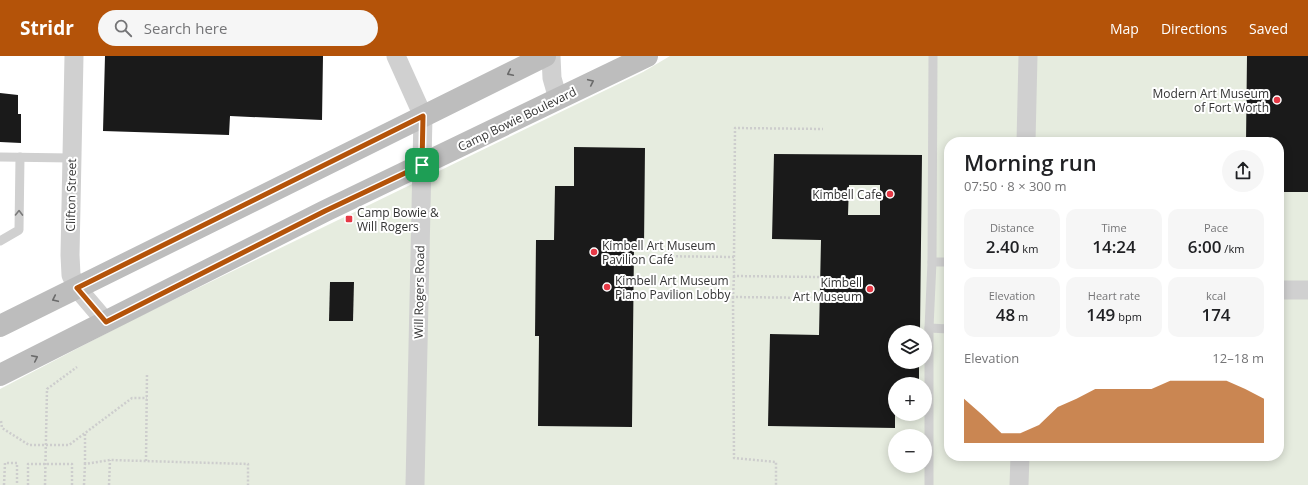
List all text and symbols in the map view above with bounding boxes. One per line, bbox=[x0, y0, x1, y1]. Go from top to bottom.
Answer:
search box bbox=[98, 10, 378, 46]
text: Stridr bbox=[20, 15, 74, 41]
icon: search bbox=[112, 17, 134, 39]
text: Search here bbox=[144, 18, 227, 38]
text: Map bbox=[1110, 19, 1139, 38]
text: Directions bbox=[1161, 19, 1227, 38]
text: Saved bbox=[1249, 19, 1288, 38]
one-way arrow bbox=[507, 68, 514, 76]
one-way arrow bbox=[587, 79, 594, 87]
street label: Camp Bowie Boulevard bbox=[455, 83, 579, 155]
place label: Modern Art Museum of Fort Worth bbox=[1153, 85, 1269, 116]
marker: Modern Art Museum of Fort Worth bbox=[1272, 95, 1282, 105]
text: Morning run bbox=[964, 147, 1097, 177]
pin bbox=[405, 148, 439, 182]
button: share bbox=[1222, 150, 1264, 192]
icon: arrive bbox=[411, 154, 433, 176]
street label: Clifton Street bbox=[62, 158, 80, 232]
text: 07:50 · 8 × 300 m bbox=[964, 177, 1067, 195]
place label: Kimbell Cafe bbox=[812, 186, 882, 203]
marker: Kimbell Cafe bbox=[885, 189, 895, 199]
place label: Camp Bowie & Will Rogers bbox=[357, 204, 439, 235]
one-way arrow bbox=[15, 210, 23, 216]
marker: Camp Bowie & Will Rogers bbox=[344, 214, 354, 224]
text: Distance bbox=[990, 220, 1034, 235]
text: Time bbox=[1101, 220, 1127, 235]
text: Pace bbox=[1204, 220, 1228, 235]
text: 2.40 bbox=[986, 235, 1020, 258]
text: 14:24 bbox=[1092, 235, 1136, 258]
text: 6:00 bbox=[1188, 235, 1221, 258]
place label: Kimbell Art Museum Pavilion Café bbox=[602, 237, 716, 268]
text: km bbox=[1020, 241, 1038, 256]
text: /km bbox=[1221, 241, 1244, 256]
street label: Will Rogers Road bbox=[410, 245, 428, 339]
marker: Kimbell Art Museum Pavilion Café bbox=[589, 247, 599, 257]
place label: Kimbell Art Museum Piano Pavilion Lobby bbox=[615, 272, 731, 303]
place label: Kimbell Art Museum bbox=[793, 274, 862, 305]
marker: Kimbell Art Museum Piano Pavilion Lobby bbox=[602, 282, 612, 292]
marker: Kimbell Art Museum bbox=[865, 284, 875, 294]
text: Elevation bbox=[989, 288, 1035, 303]
text: Heart rate bbox=[1088, 288, 1140, 303]
text: kcal bbox=[1206, 288, 1226, 303]
one-way arrow bbox=[52, 294, 59, 302]
text: 48 bbox=[996, 303, 1015, 326]
text: 149 bbox=[1086, 303, 1115, 326]
text: 174 bbox=[1201, 303, 1231, 326]
text: m bbox=[1015, 309, 1028, 324]
text: bpm bbox=[1115, 309, 1142, 324]
map controls bbox=[888, 325, 932, 473]
button: layers bbox=[888, 325, 932, 369]
text: Elevation bbox=[964, 349, 1019, 367]
text: 12–18 m bbox=[1212, 349, 1264, 367]
one-way arrow bbox=[31, 355, 38, 363]
button: + bbox=[888, 377, 932, 421]
button: − bbox=[888, 429, 932, 473]

